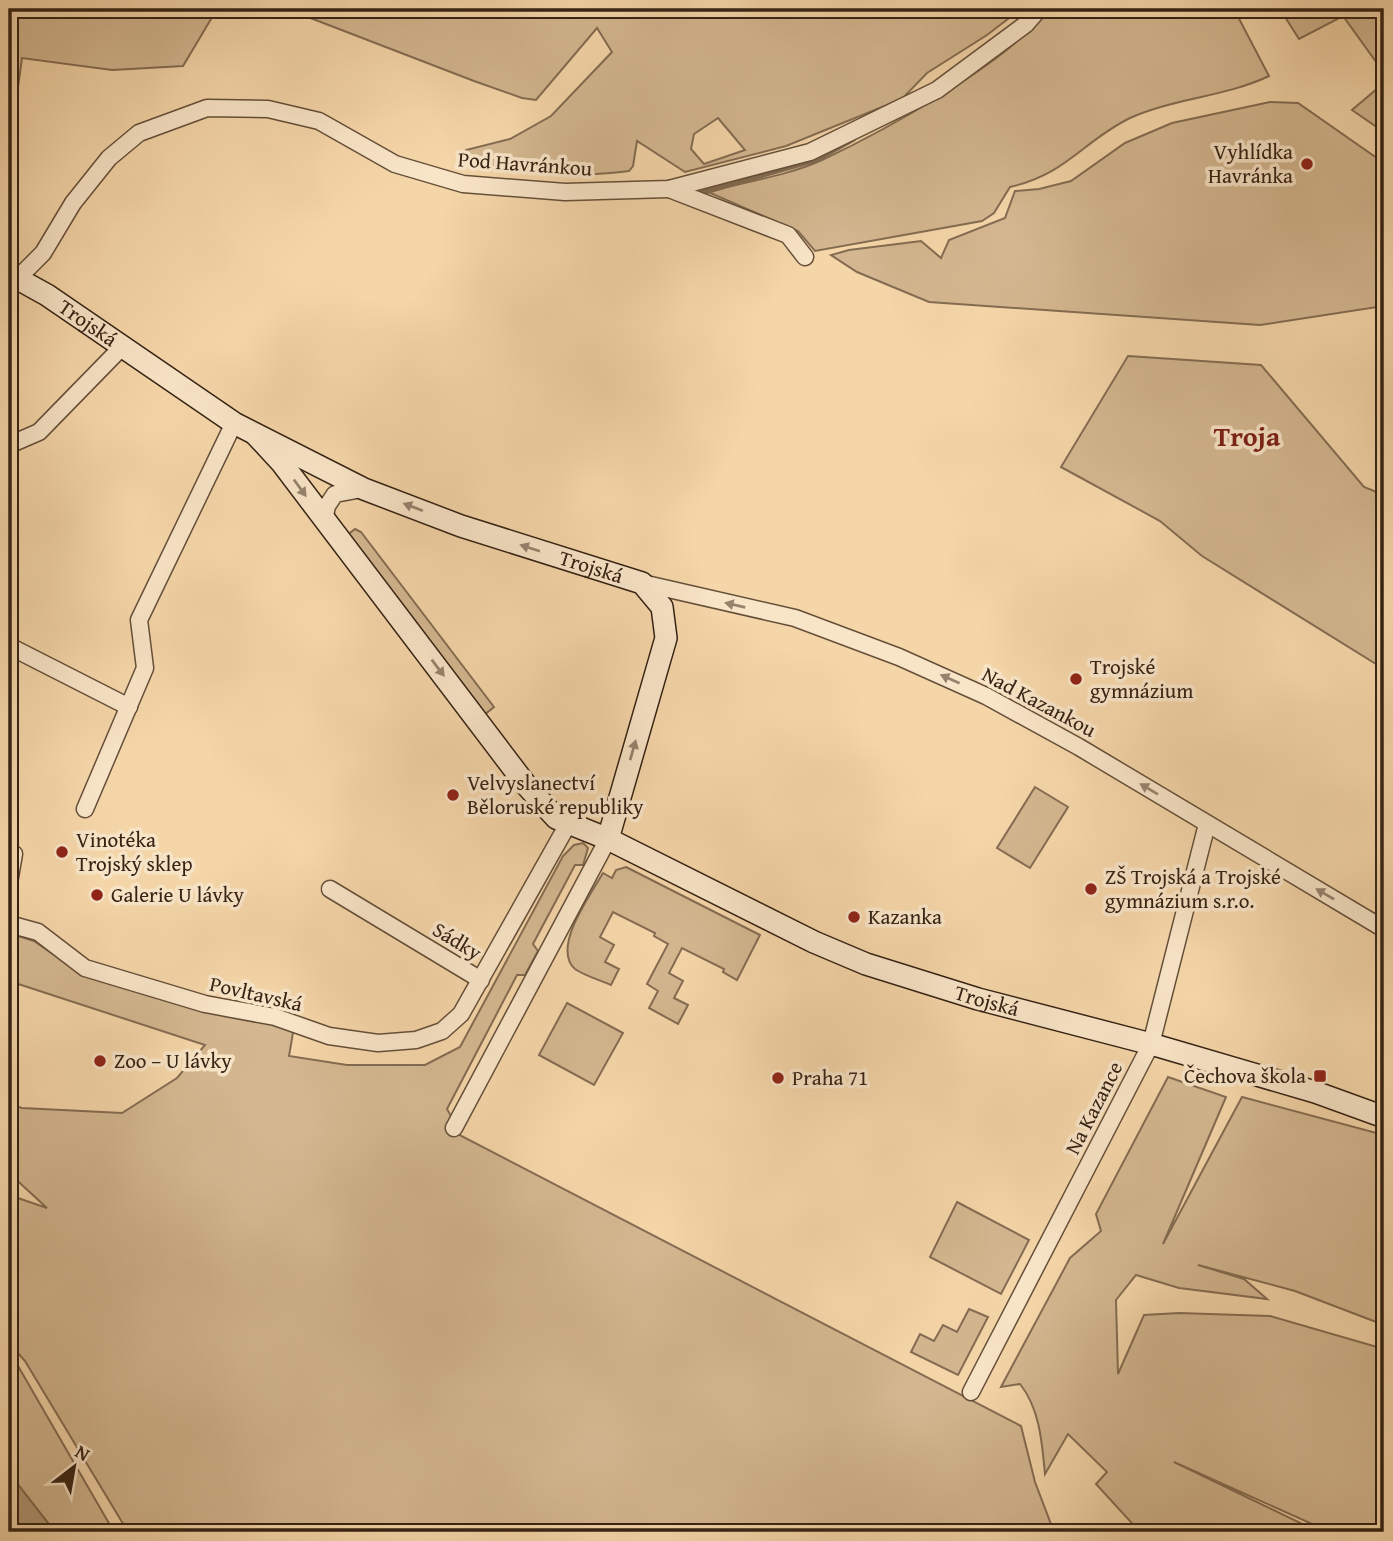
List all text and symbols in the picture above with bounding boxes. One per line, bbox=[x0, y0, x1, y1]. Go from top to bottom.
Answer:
place label: Vyhlídka Havránka bbox=[1208, 136, 1293, 191]
street label: Pod Havránkou bbox=[457, 143, 594, 184]
marker: Vyhlídka Havránka bbox=[1299, 156, 1315, 172]
street label: Trojská bbox=[52, 291, 124, 354]
district label: Troja bbox=[1214, 415, 1281, 456]
one-way arrow bbox=[293, 478, 307, 497]
one-way arrow bbox=[402, 501, 423, 512]
one-way arrow bbox=[520, 542, 541, 552]
street label: Trojská bbox=[555, 542, 627, 591]
one-way arrow bbox=[724, 599, 746, 610]
place label: Trojské gymnázium bbox=[1090, 651, 1193, 706]
one-way arrow bbox=[431, 659, 445, 677]
street label: Nad Kazankou bbox=[977, 659, 1102, 745]
marker: Trojské gymnázium bbox=[1068, 671, 1084, 687]
one-way arrow bbox=[940, 673, 960, 685]
one-way arrow bbox=[629, 739, 639, 760]
place label: Velvyslanectví Běloruské republiky bbox=[467, 767, 644, 822]
one-way arrow bbox=[1139, 783, 1158, 796]
marker: Velvyslanectví Běloruské republiky bbox=[445, 787, 461, 803]
place label: Vinotéka Trojský sklep bbox=[76, 824, 193, 879]
marker: Vinotéka Trojský sklep bbox=[54, 844, 70, 860]
place label: ZŠ Trojská a Trojské gymnázium s.r.o. bbox=[1105, 861, 1281, 916]
place label: Galerie U lávky bbox=[111, 879, 244, 910]
marker: ZŠ Trojská a Trojské gymnázium s.r.o. bbox=[1083, 881, 1099, 897]
marker: Galerie U lávky bbox=[89, 887, 105, 903]
one-way arrow bbox=[1316, 888, 1335, 900]
place label: Kazanka bbox=[868, 901, 942, 932]
marker: Kazanka bbox=[846, 909, 862, 925]
street label: Sádky bbox=[427, 914, 488, 968]
street label: Povltavská bbox=[207, 968, 306, 1019]
street label: Trojská bbox=[951, 977, 1022, 1024]
place label: Zoo – U lávky bbox=[114, 1045, 232, 1076]
marker: Zoo – U lávky bbox=[92, 1053, 108, 1069]
street label: Na Kazance bbox=[1057, 1056, 1130, 1160]
place label: Čechova škola bbox=[1184, 1060, 1306, 1091]
place label: Praha 71 bbox=[792, 1062, 868, 1093]
marker: Čechova škola bbox=[1312, 1068, 1328, 1084]
marker: Praha 71 bbox=[770, 1070, 786, 1086]
north arrow bbox=[38, 1432, 108, 1502]
text: N bbox=[70, 1437, 96, 1468]

